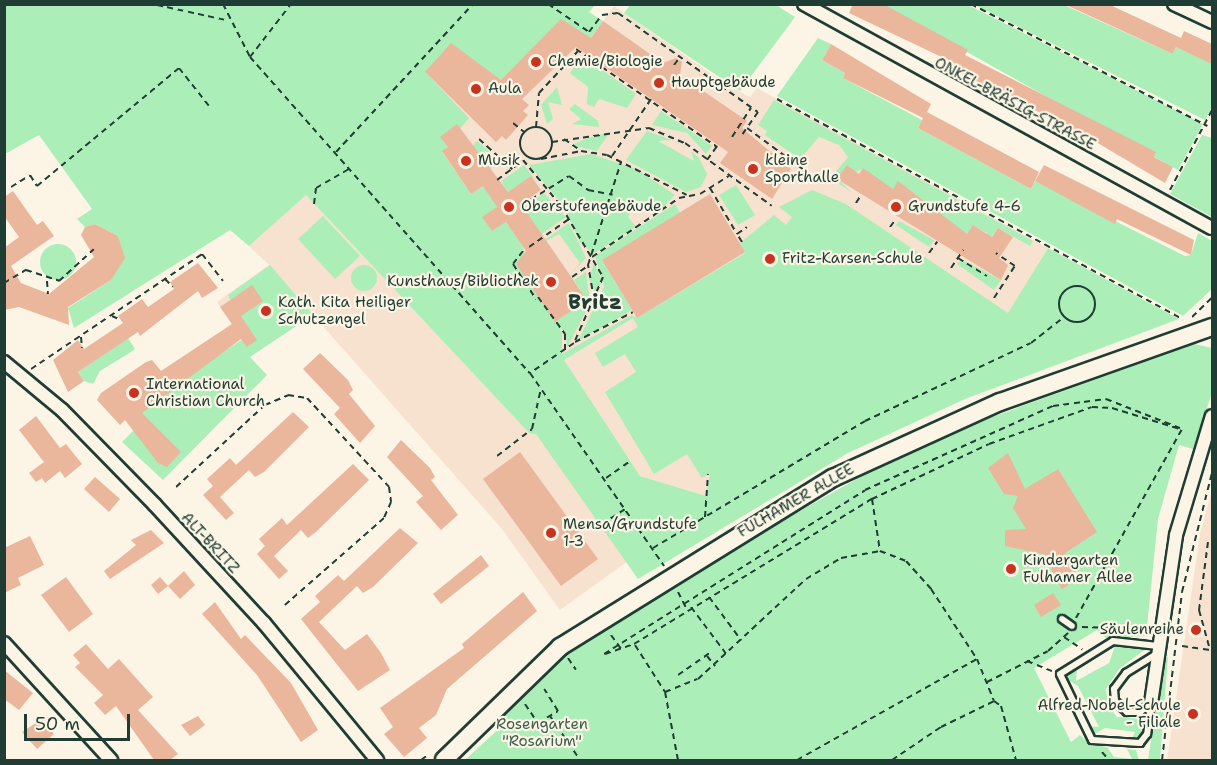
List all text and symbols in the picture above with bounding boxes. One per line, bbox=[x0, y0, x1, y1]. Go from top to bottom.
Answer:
place label: Chemie/Biologie bbox=[548, 53, 663, 71]
street label: ONKEL-BRÄSIG-STRASSE bbox=[931, 54, 1099, 154]
marker: Chemie/Biologie bbox=[529, 55, 543, 69]
place label: Hauptgebäude bbox=[671, 74, 776, 92]
marker: Hauptgebäude bbox=[652, 76, 666, 90]
place label: Aula bbox=[488, 80, 521, 98]
marker: Aula bbox=[469, 82, 483, 96]
place label: kleine Sporthalle bbox=[765, 151, 839, 186]
place label: Musik bbox=[478, 152, 520, 170]
marker: Musik bbox=[459, 154, 473, 168]
marker: kleine Sporthalle bbox=[746, 162, 760, 176]
place label: Oberstufengebäude bbox=[521, 198, 662, 216]
place label: Grundstufe 4-6 bbox=[908, 198, 1021, 216]
marker: Oberstufengebäude bbox=[502, 200, 516, 214]
marker: Grundstufe 4-6 bbox=[889, 200, 903, 214]
place label: Fritz-Karsen-Schule bbox=[782, 250, 923, 268]
marker: Fritz-Karsen-Schule bbox=[763, 252, 777, 266]
place label: Kunsthaus/Bibliothek bbox=[387, 273, 539, 291]
marker: Kunsthaus/Bibliothek bbox=[544, 275, 558, 289]
district label: Britz bbox=[568, 289, 622, 315]
place label: Kath. Kita Heiliger Schutzengel bbox=[278, 293, 411, 328]
marker: Kath. Kita Heiliger Schutzengel bbox=[259, 304, 273, 318]
place label: International Christian Church bbox=[146, 375, 265, 410]
marker: International Christian Church bbox=[127, 386, 141, 400]
street label: FULHAMER ALLEE bbox=[735, 460, 857, 542]
street label: ALT-BRITZ bbox=[177, 509, 243, 577]
place label: Mensa/Grundstufe 1-3 bbox=[563, 515, 697, 550]
marker: Mensa/Grundstufe 1-3 bbox=[544, 526, 558, 540]
place label: Kindergarten Fulhamer Allee bbox=[1023, 551, 1132, 586]
marker: Kindergarten Fulhamer Allee bbox=[1004, 562, 1018, 576]
place label: Säulenreihe bbox=[1100, 621, 1184, 639]
marker: Säulenreihe bbox=[1189, 623, 1203, 637]
place label: Alfred-Nobel-Schule - Filiale bbox=[1037, 696, 1181, 731]
scale bar bbox=[27, 702, 134, 740]
marker: Alfred-Nobel-Schule - Filiale bbox=[1186, 707, 1200, 721]
text: 50 m bbox=[35, 712, 80, 736]
park label: Rosengarten "Rosarium" bbox=[496, 715, 588, 750]

